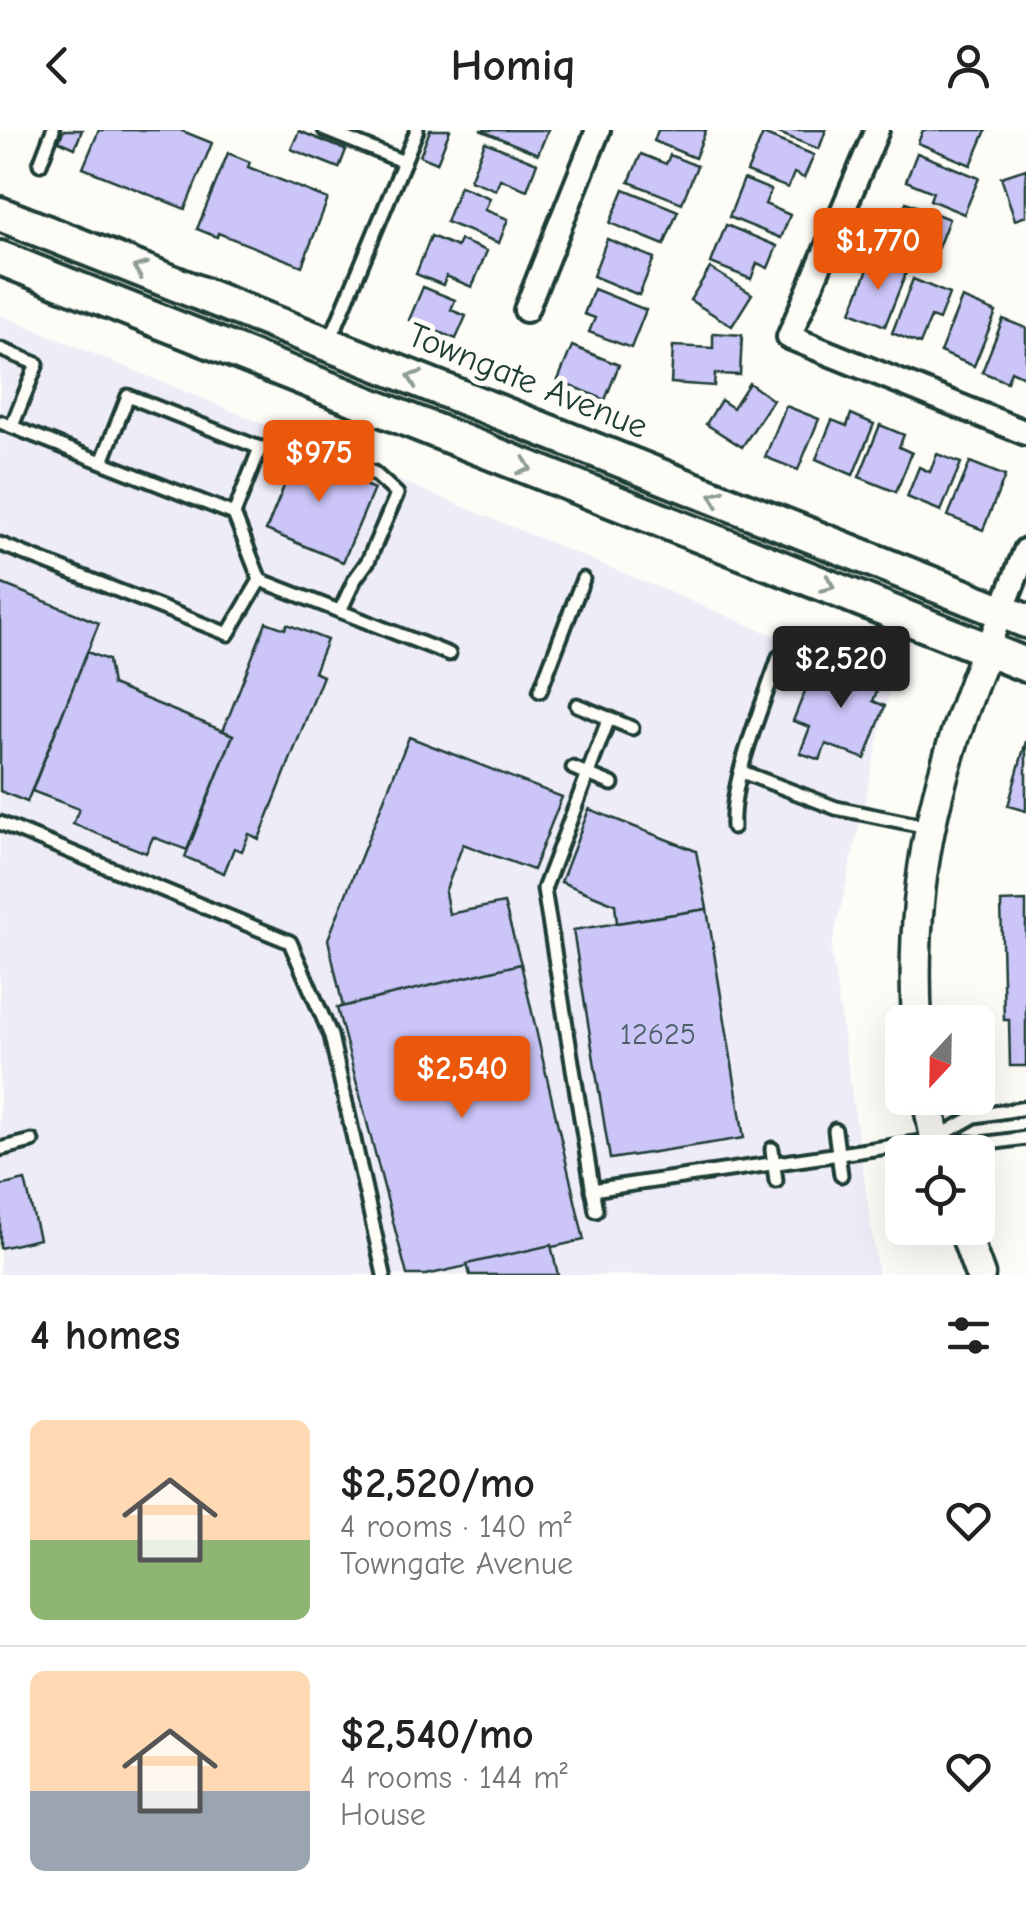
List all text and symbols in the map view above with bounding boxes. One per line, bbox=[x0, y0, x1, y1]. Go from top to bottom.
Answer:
icon: back bbox=[30, 38, 85, 93]
icon: person bbox=[941, 38, 996, 93]
text: Homiq bbox=[450, 39, 576, 91]
pin: $1,770 bbox=[797, 208, 959, 293]
text: $1,770 bbox=[835, 222, 921, 259]
one-way arrow bbox=[132, 261, 150, 281]
street label: Towngate Avenue bbox=[402, 314, 654, 447]
one-way arrow bbox=[406, 370, 424, 390]
pin: $975 bbox=[260, 420, 378, 505]
text: $975 bbox=[285, 434, 353, 471]
one-way arrow bbox=[515, 455, 533, 475]
one-way arrow bbox=[709, 489, 726, 509]
one-way arrow bbox=[818, 574, 835, 594]
pin: $2,520 bbox=[760, 626, 922, 711]
text: $2,520 bbox=[795, 640, 887, 677]
north arrow bbox=[885, 1005, 995, 1115]
map controls bbox=[885, 1005, 995, 1245]
house number: 12625 bbox=[620, 1017, 696, 1052]
pin: $2,540 bbox=[381, 1036, 543, 1121]
text: $2,540 bbox=[416, 1050, 508, 1087]
button: locate bbox=[885, 1135, 995, 1245]
icon: filters bbox=[941, 1308, 996, 1363]
text: 4 homes bbox=[30, 1311, 180, 1360]
text: $2,520/mo bbox=[340, 1459, 535, 1508]
icon: home bbox=[110, 1460, 230, 1580]
icon: heart bbox=[941, 1493, 996, 1548]
text: 4 rooms · 140 m² bbox=[340, 1508, 572, 1545]
text: Towngate Avenue bbox=[340, 1545, 573, 1582]
text: $2,540/mo bbox=[340, 1710, 534, 1759]
icon: home bbox=[110, 1711, 230, 1831]
icon: heart bbox=[941, 1744, 996, 1799]
text: 4 rooms · 144 m² bbox=[340, 1759, 568, 1796]
text: House bbox=[340, 1796, 426, 1833]

